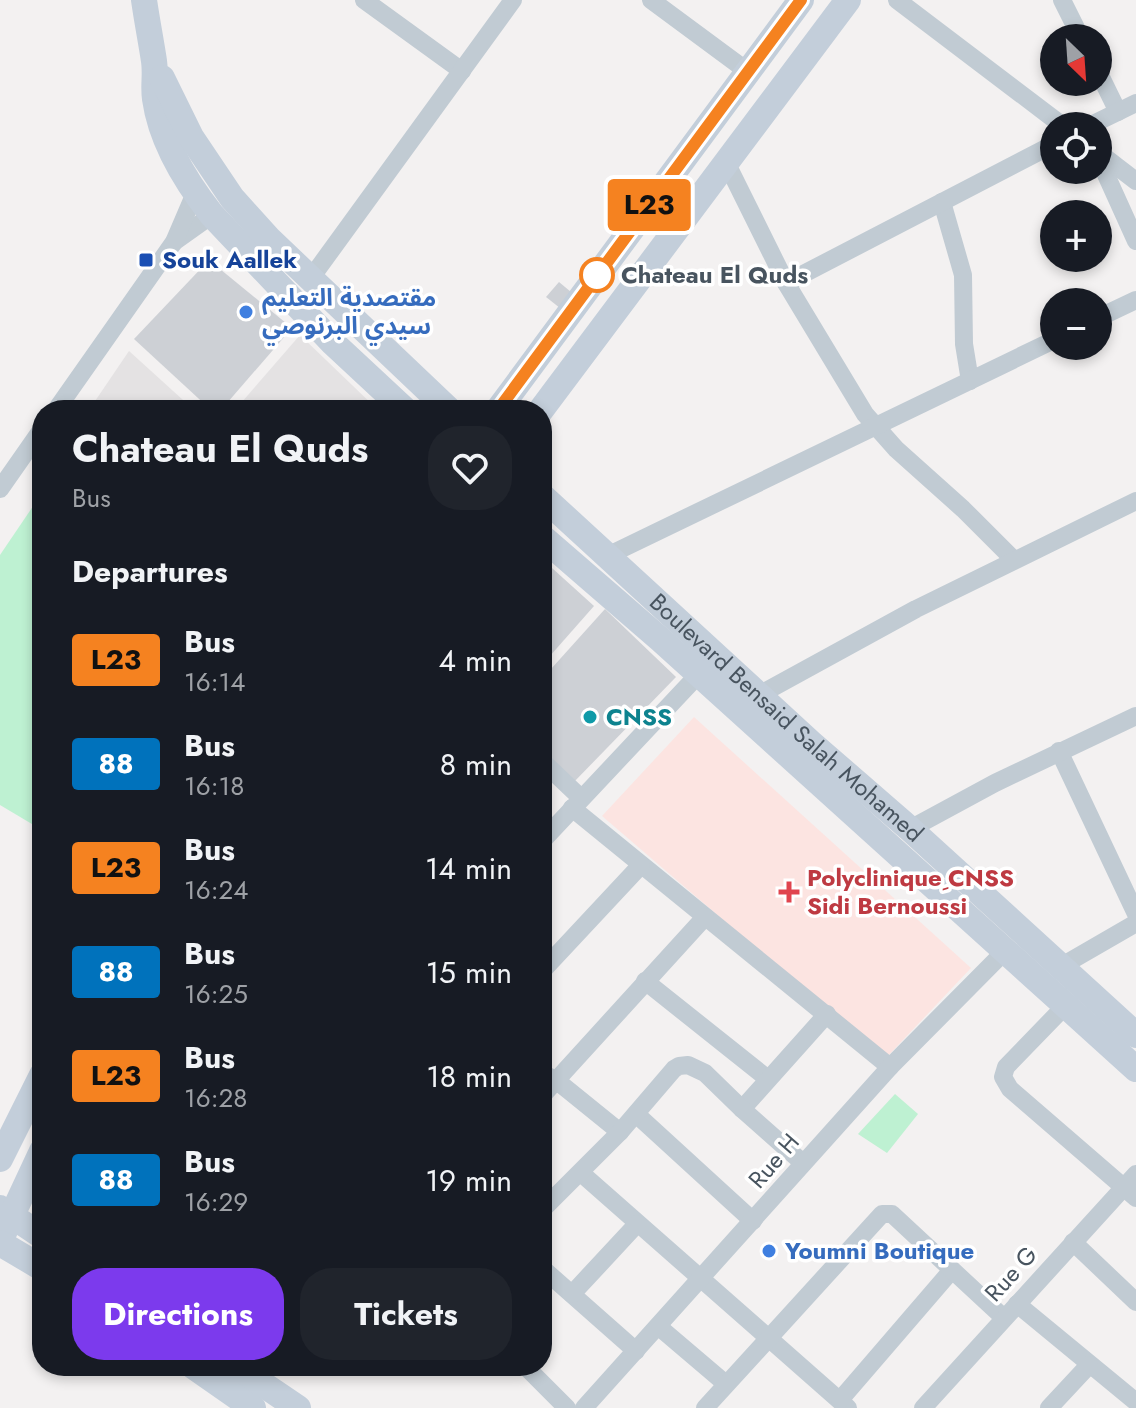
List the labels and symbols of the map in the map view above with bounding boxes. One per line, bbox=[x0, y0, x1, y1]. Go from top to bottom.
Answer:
north arrow bbox=[1040, 24, 1112, 96]
line badge: L23 bbox=[603, 179, 695, 231]
place label: Souk Aallek bbox=[162, 242, 297, 277]
marker: Souk Aallek bbox=[137, 251, 155, 269]
place label: Chateau El Quds bbox=[621, 257, 808, 292]
marker: Chateau El Quds bbox=[580, 258, 614, 292]
place label: مقتصدية التعليم سيدي البرنوصي bbox=[262, 280, 436, 346]
marker: مقتصدية التعليم سيدي البرنوصي bbox=[237, 303, 255, 321]
street label: Boulevard Bensaid Salah Mohamed bbox=[642, 585, 931, 850]
place label: CNSS bbox=[606, 699, 672, 734]
marker: CNSS bbox=[581, 708, 599, 726]
place label: Polyclinique ِCNSS Sidi Bernoussi bbox=[807, 860, 1014, 923]
marker: Polyclinique ِCNSS Sidi Bernoussi bbox=[778, 881, 800, 903]
street label: Rue H bbox=[740, 1126, 807, 1196]
place label: Youmni Boutique bbox=[784, 1233, 974, 1268]
street label: Rue G bbox=[976, 1238, 1045, 1309]
marker: Youmni Boutique bbox=[760, 1242, 778, 1260]

